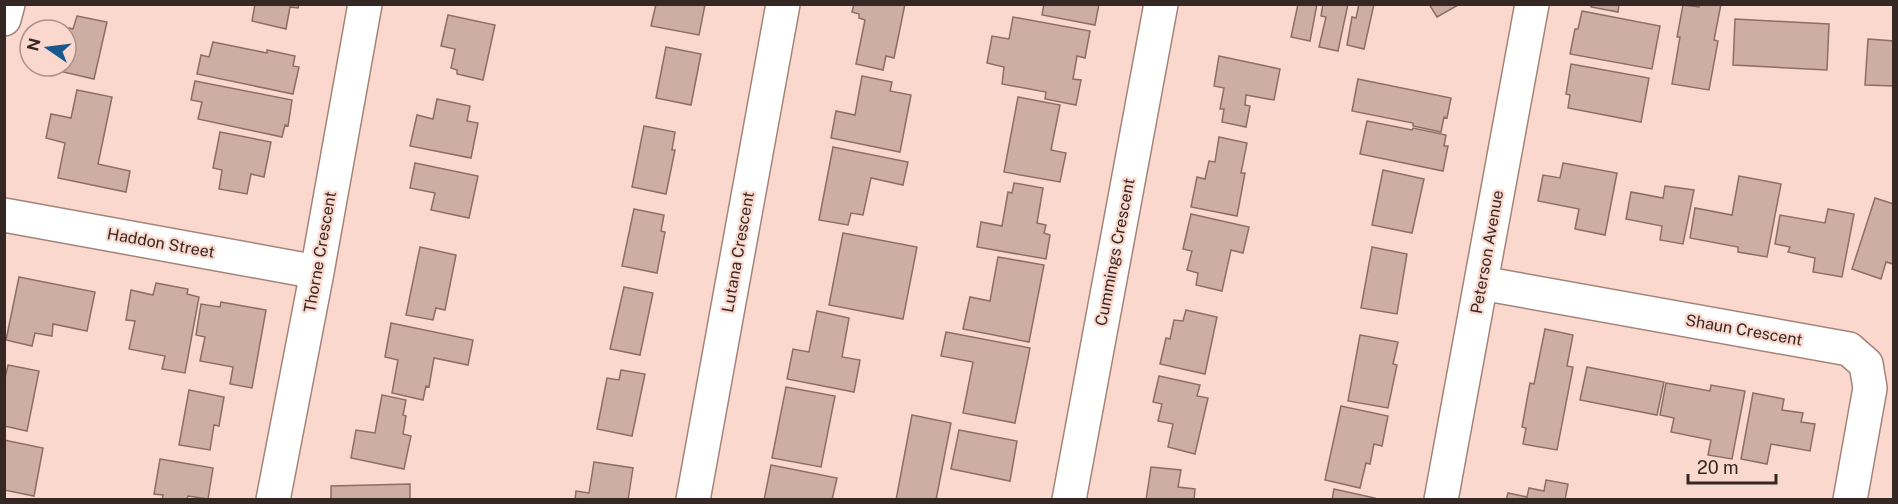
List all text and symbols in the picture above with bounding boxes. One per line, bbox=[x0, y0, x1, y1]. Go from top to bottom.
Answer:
north arrow bbox=[18, 18, 78, 78]
text: N bbox=[23, 36, 45, 53]
street label: Cummings Crescent bbox=[1091, 177, 1139, 327]
street label: Peterson Avenue bbox=[1467, 189, 1507, 315]
street label: Thorne Crescent bbox=[300, 190, 340, 314]
street label: Lutana Crescent bbox=[718, 190, 758, 314]
street label: Haddon Street bbox=[106, 224, 216, 262]
street label: Shaun Crescent bbox=[1684, 310, 1804, 350]
scale bar bbox=[1688, 447, 1776, 485]
text: 20 m bbox=[1697, 457, 1739, 478]

